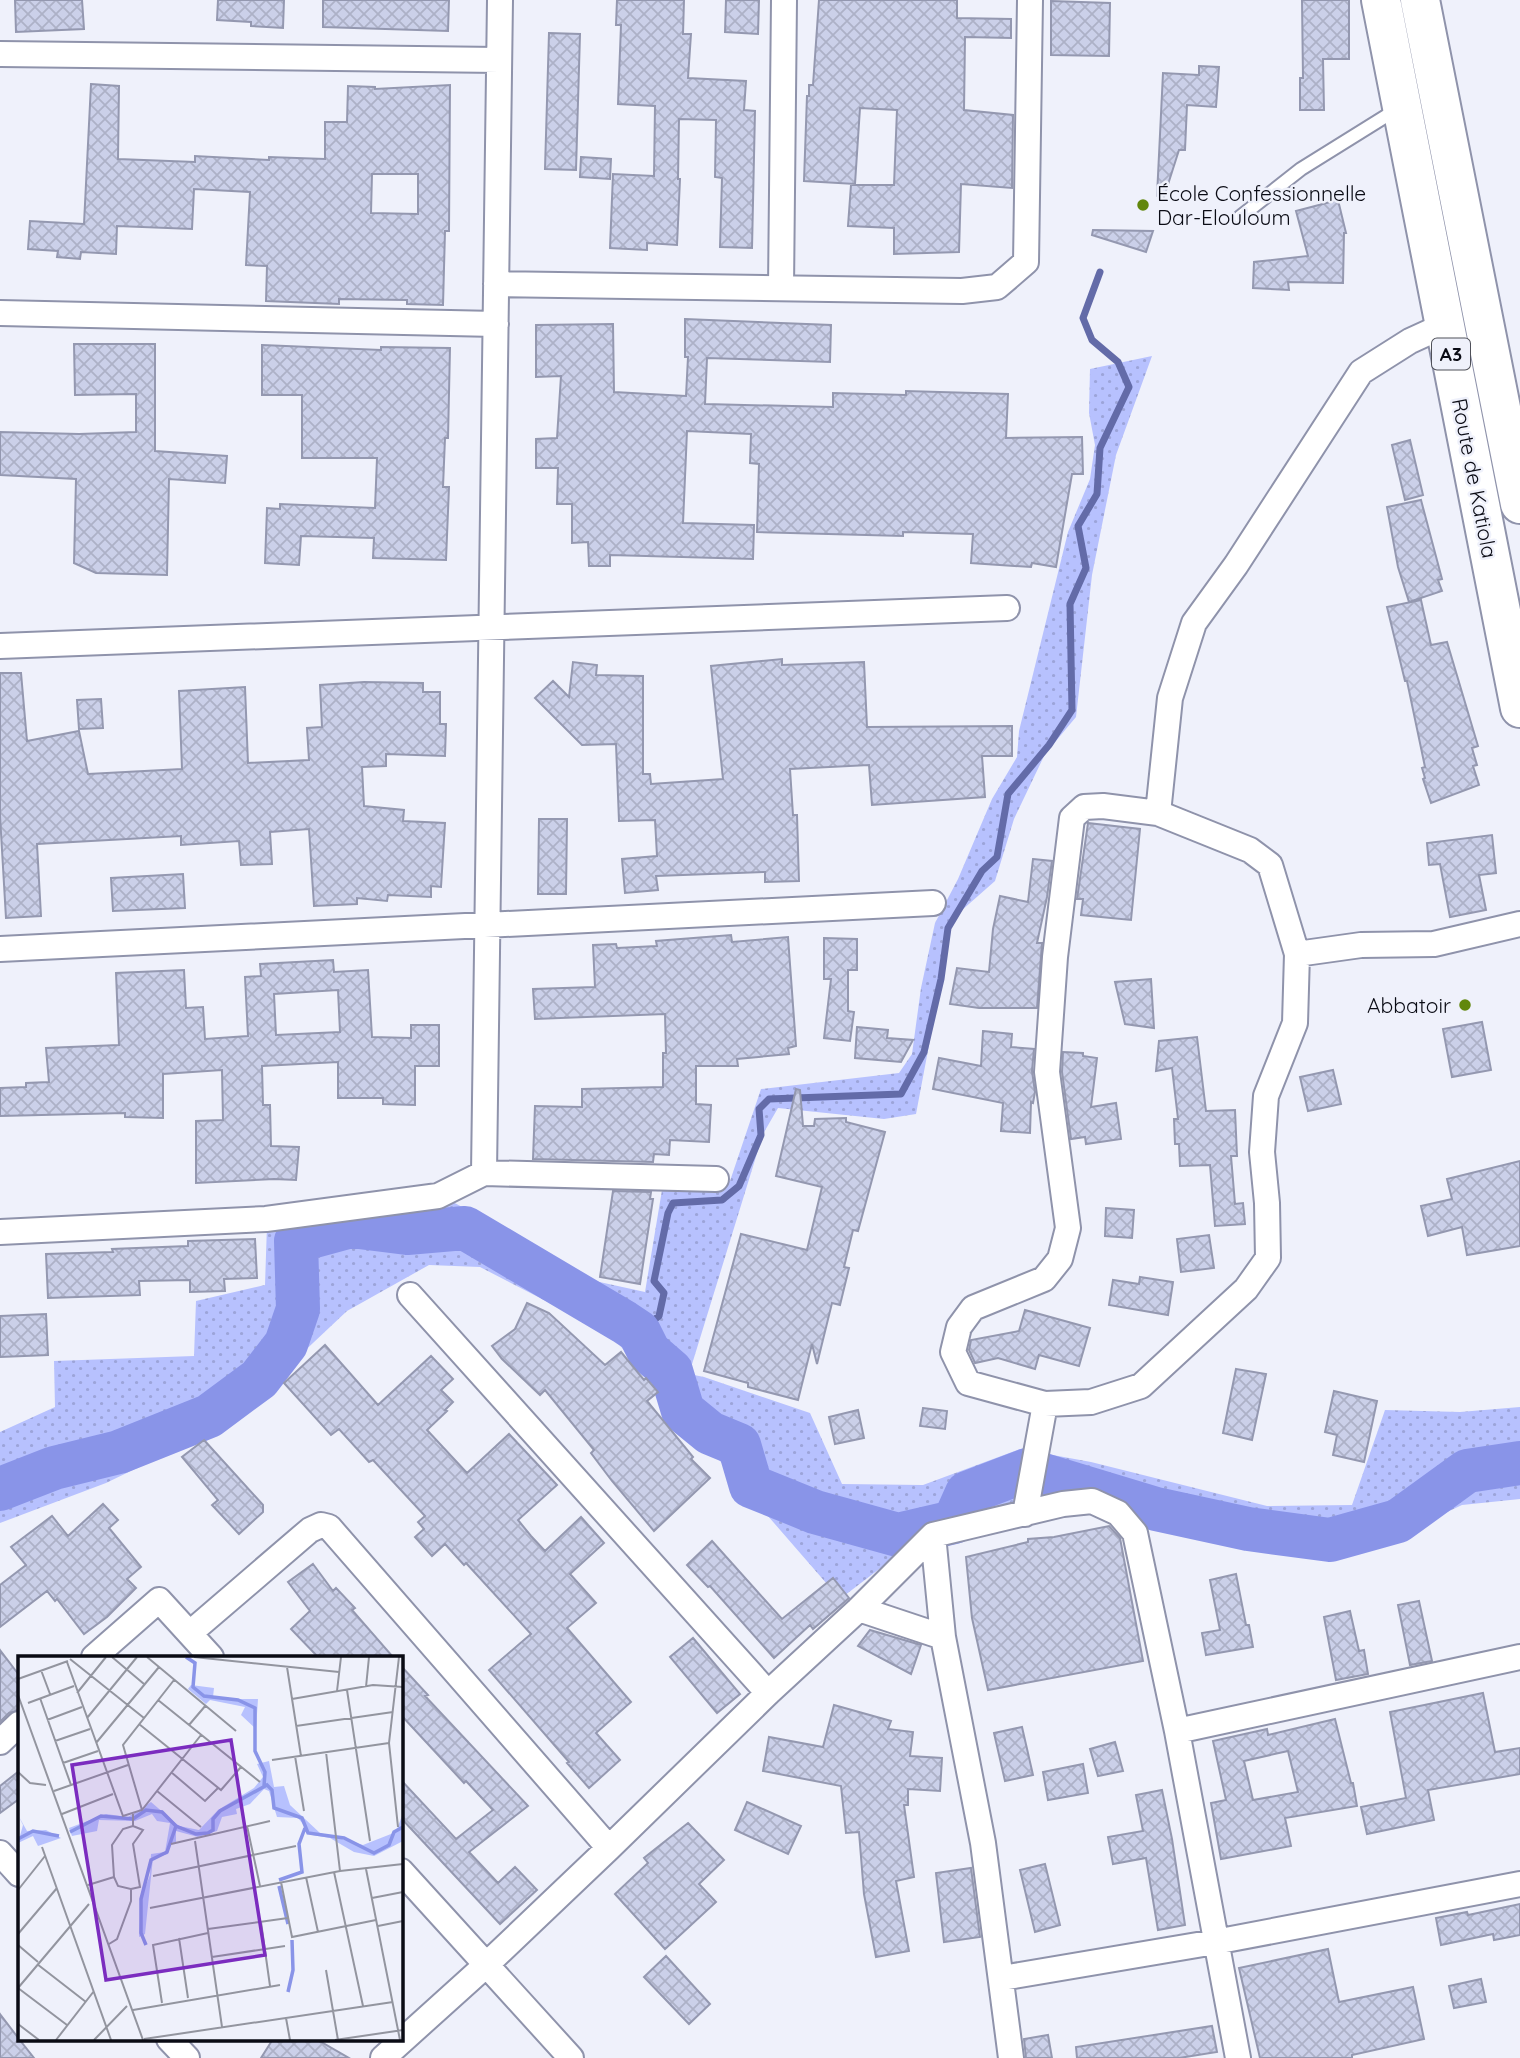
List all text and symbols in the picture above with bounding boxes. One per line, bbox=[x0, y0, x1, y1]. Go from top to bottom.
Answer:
place label: École Confessionnelle Dar-Elouloum bbox=[1157, 180, 1366, 230]
marker: École Confessionnelle Dar-Elouloum bbox=[1135, 197, 1151, 213]
road number: A3 bbox=[1432, 338, 1470, 370]
street label: Route de Katiola bbox=[1447, 396, 1503, 560]
place label: Abbatoir bbox=[1367, 992, 1451, 1018]
marker: Abbatoir bbox=[1457, 997, 1473, 1013]
inset map bbox=[18, 1656, 402, 2040]

